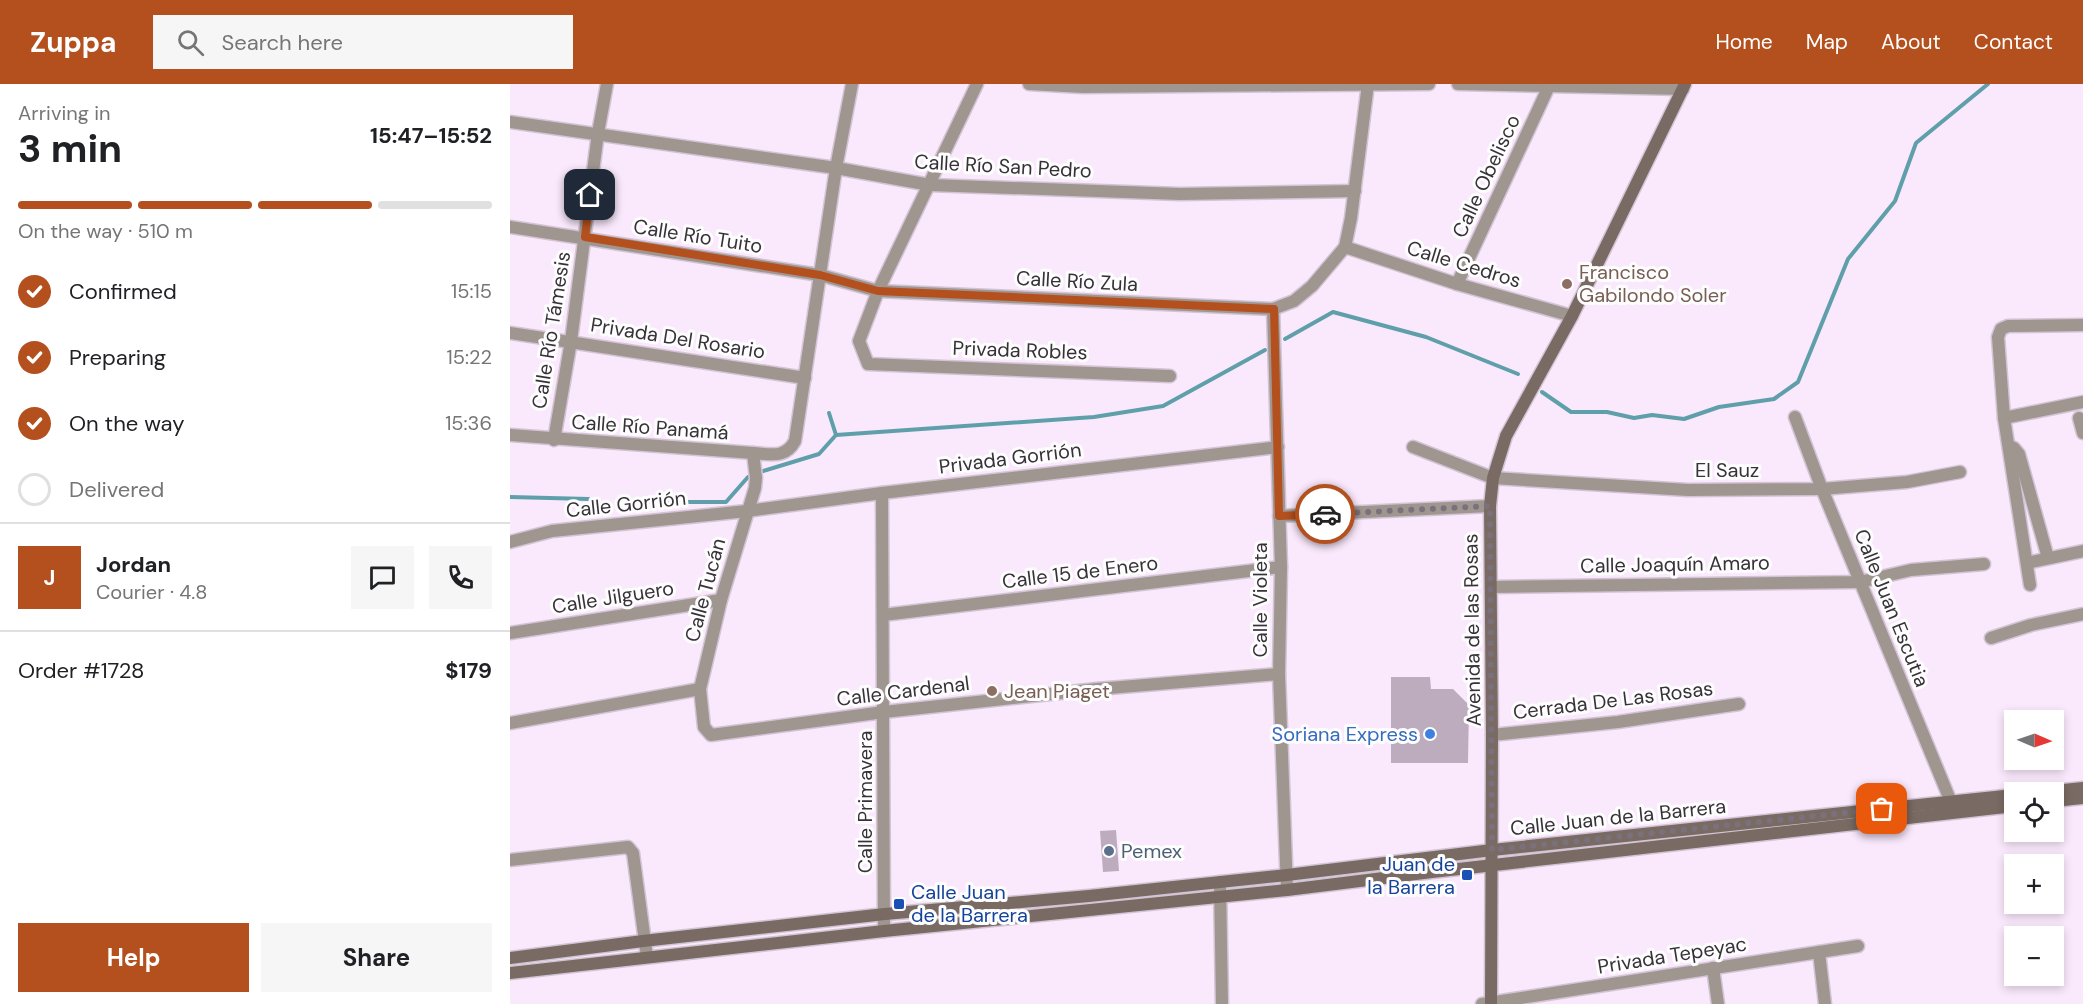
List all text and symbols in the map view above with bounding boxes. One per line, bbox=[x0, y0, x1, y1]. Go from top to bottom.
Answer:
search box bbox=[153, 15, 573, 69]
text: Zuppa bbox=[30, 24, 117, 61]
icon: search bbox=[174, 26, 207, 59]
text: Search here bbox=[222, 28, 343, 57]
text: Home bbox=[1715, 28, 1773, 56]
text: Map bbox=[1806, 28, 1848, 56]
text: About bbox=[1881, 28, 1941, 56]
text: Contact bbox=[1974, 28, 2053, 56]
text: Arriving in bbox=[18, 100, 110, 126]
street label: Calle Obelisco bbox=[1446, 110, 1526, 242]
text: 15:47–15:52 bbox=[370, 121, 492, 150]
text: 3 min bbox=[18, 123, 122, 174]
street label: Calle Río San Pedro bbox=[914, 148, 1092, 184]
pin bbox=[564, 169, 615, 220]
icon: home bbox=[573, 178, 606, 211]
street label: Calle Río Tuito bbox=[632, 213, 764, 259]
text: On the way · 510 m bbox=[18, 218, 193, 244]
street label: Calle Cedros bbox=[1404, 234, 1524, 294]
street label: Calle Río Támesis bbox=[526, 249, 576, 411]
place label: Francisco Gabilondo Soler bbox=[1579, 259, 1727, 308]
street label: Calle Río Zula bbox=[1015, 265, 1139, 297]
icon: check bbox=[18, 275, 51, 308]
text: Confirmed bbox=[69, 277, 177, 306]
marker: Francisco Gabilondo Soler bbox=[1560, 277, 1574, 291]
text: 15:15 bbox=[451, 278, 492, 304]
street label: Privada Del Rosario bbox=[589, 311, 767, 365]
street label: Privada Robles bbox=[952, 335, 1088, 365]
icon: check bbox=[18, 341, 51, 374]
text: Preparing bbox=[69, 343, 166, 372]
text: 15:22 bbox=[446, 344, 492, 370]
icon: check bbox=[18, 407, 51, 440]
text: On the way bbox=[69, 409, 184, 438]
street label: Calle Río Panamá bbox=[571, 409, 729, 445]
text: 15:36 bbox=[445, 410, 492, 436]
street label: Privada Gorrión bbox=[937, 436, 1083, 480]
street label: El Sauz bbox=[1695, 457, 1759, 483]
text: Delivered bbox=[69, 475, 164, 504]
courier bbox=[1295, 484, 1355, 544]
street label: Calle Gorrión bbox=[565, 485, 687, 523]
icon: car bbox=[1309, 498, 1342, 531]
street label: Calle Juan Escutia bbox=[1849, 525, 1935, 691]
street label: Avenida de las Rosas bbox=[1457, 533, 1487, 727]
street label: Calle Tucán bbox=[679, 535, 731, 645]
street label: Calle Violeta bbox=[1247, 542, 1273, 658]
button: chat bbox=[351, 546, 414, 609]
button: phone bbox=[429, 546, 492, 609]
street label: Calle Joaquín Amaro bbox=[1580, 549, 1770, 579]
text: Jordan bbox=[96, 550, 171, 579]
street label: Calle 15 de Enero bbox=[1001, 550, 1159, 594]
text: J bbox=[44, 563, 55, 592]
street label: Calle Jilguero bbox=[550, 575, 676, 619]
text: Courier · 4.8 bbox=[96, 579, 207, 605]
text: Order #1728 bbox=[18, 656, 144, 685]
text: $179 bbox=[445, 656, 492, 685]
street label: Calle Cardenal bbox=[835, 670, 971, 712]
street label: Cerrada De Las Rosas bbox=[1511, 675, 1715, 725]
place label: Jean Piaget bbox=[1004, 678, 1110, 704]
marker: Jean Piaget bbox=[985, 684, 999, 698]
north arrow bbox=[2004, 710, 2064, 770]
map controls bbox=[2004, 710, 2064, 986]
place label: Soriana Express bbox=[1272, 721, 1418, 747]
marker: Soriana Express bbox=[1423, 727, 1437, 741]
street label: Calle Primavera bbox=[852, 731, 878, 873]
button: locate bbox=[2004, 782, 2064, 842]
pin bbox=[1856, 783, 1907, 834]
icon: bag bbox=[1865, 792, 1898, 825]
street label: Calle Juan de la Barrera bbox=[1509, 793, 1727, 841]
place label: Pemex bbox=[1121, 838, 1182, 864]
marker: Pemex bbox=[1102, 844, 1116, 858]
place label: Juan de la Barrera bbox=[1367, 851, 1455, 900]
button: + bbox=[2004, 854, 2064, 914]
marker: Juan de la Barrera bbox=[1460, 868, 1474, 882]
place label: Calle Juan de la Barrera bbox=[911, 879, 1028, 928]
marker: Calle Juan de la Barrera bbox=[892, 897, 906, 911]
button: Help bbox=[18, 923, 249, 992]
button: Share bbox=[261, 923, 492, 992]
button: − bbox=[2004, 926, 2064, 986]
street label: Privada Tepeyac bbox=[1596, 930, 1748, 980]

